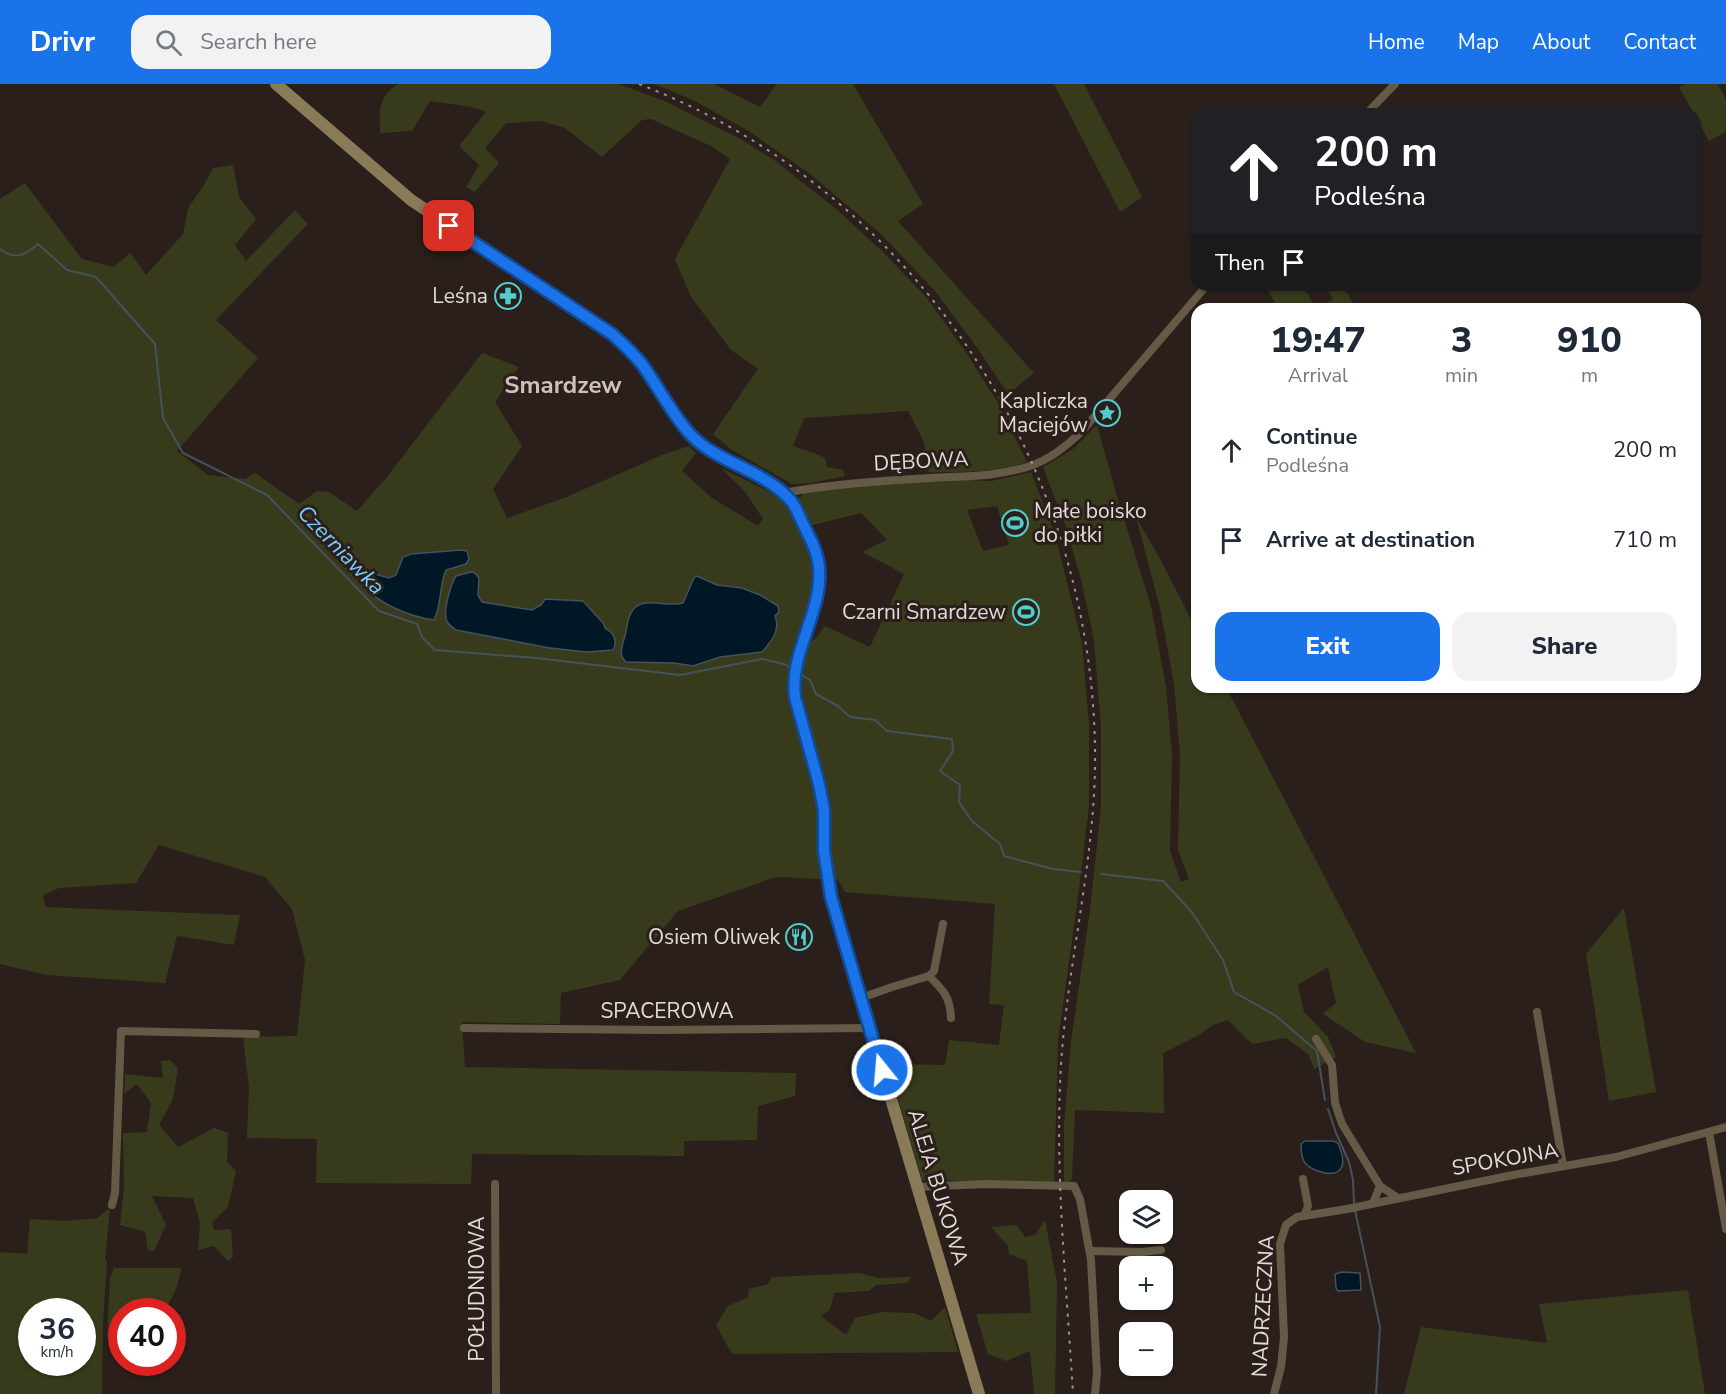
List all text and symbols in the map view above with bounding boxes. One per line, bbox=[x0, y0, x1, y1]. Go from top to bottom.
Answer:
search box bbox=[131, 15, 551, 69]
text: Drivr bbox=[30, 23, 95, 61]
icon: search bbox=[152, 26, 185, 59]
text: Search here bbox=[200, 27, 317, 57]
text: Home bbox=[1368, 28, 1425, 56]
text: Map bbox=[1458, 28, 1499, 56]
text: About bbox=[1532, 28, 1590, 56]
text: Contact bbox=[1623, 28, 1696, 56]
text: 200 m bbox=[1314, 124, 1438, 181]
icon: ahead bbox=[1215, 132, 1293, 210]
text: Podleśna bbox=[1314, 178, 1426, 215]
pin bbox=[423, 200, 474, 251]
icon: arrive bbox=[432, 209, 465, 242]
icon: arrive bbox=[1277, 246, 1310, 279]
text: Then bbox=[1215, 248, 1265, 278]
pharmacy icon: Leśna bbox=[493, 281, 523, 311]
place label: Leśna bbox=[432, 282, 488, 310]
text: 19:47 bbox=[1270, 316, 1366, 365]
text: 3 bbox=[1451, 316, 1472, 365]
text: 910 bbox=[1557, 316, 1622, 365]
text: Arrival bbox=[1288, 362, 1348, 389]
text: min bbox=[1445, 362, 1478, 389]
text: m bbox=[1581, 362, 1598, 389]
district label: Smardzew bbox=[504, 369, 622, 401]
place label: Kapliczka Maciejów bbox=[999, 387, 1088, 439]
place icon: Kapliczka Maciejów bbox=[1092, 398, 1122, 428]
text: Continue bbox=[1266, 422, 1357, 452]
icon: ahead bbox=[1215, 434, 1248, 467]
text: 200 m bbox=[1613, 435, 1677, 465]
street label: DĘBOWA bbox=[873, 445, 969, 477]
text: Podleśna bbox=[1266, 452, 1349, 479]
place label: Małe boisko do piłki bbox=[1034, 497, 1147, 549]
water label: Czerniawka bbox=[291, 499, 391, 601]
sports icon: Małe boisko do piłki bbox=[1000, 508, 1030, 538]
icon: arrive bbox=[1215, 524, 1248, 557]
text: Arrive at destination bbox=[1266, 525, 1475, 555]
text: 710 m bbox=[1613, 525, 1677, 555]
sports icon: Czarni Smardzew bbox=[1011, 597, 1041, 627]
place label: Czarni Smardzew bbox=[842, 598, 1006, 626]
button: Exit bbox=[1215, 612, 1440, 681]
button: Share bbox=[1452, 612, 1677, 681]
restaurant icon: Osiem Oliwek bbox=[784, 922, 814, 952]
place label: Osiem Oliwek bbox=[648, 923, 780, 951]
street label: SPACEROWA bbox=[600, 997, 734, 1025]
position arrow bbox=[850, 1038, 914, 1102]
street label: ALEJA BUKOWA bbox=[901, 1106, 975, 1268]
street label: SPOKOJNA bbox=[1449, 1136, 1561, 1182]
map controls bbox=[1119, 1190, 1173, 1376]
button: layers bbox=[1119, 1190, 1173, 1244]
street label: POŁUDNIOWA bbox=[463, 1217, 491, 1361]
street label: NADRZECZNA bbox=[1245, 1234, 1281, 1378]
button: + bbox=[1119, 1256, 1173, 1310]
speed limit sign: 40 bbox=[108, 1298, 186, 1376]
text: 36 bbox=[39, 1309, 75, 1350]
button: − bbox=[1119, 1322, 1173, 1376]
text: km/h bbox=[40, 1342, 74, 1362]

